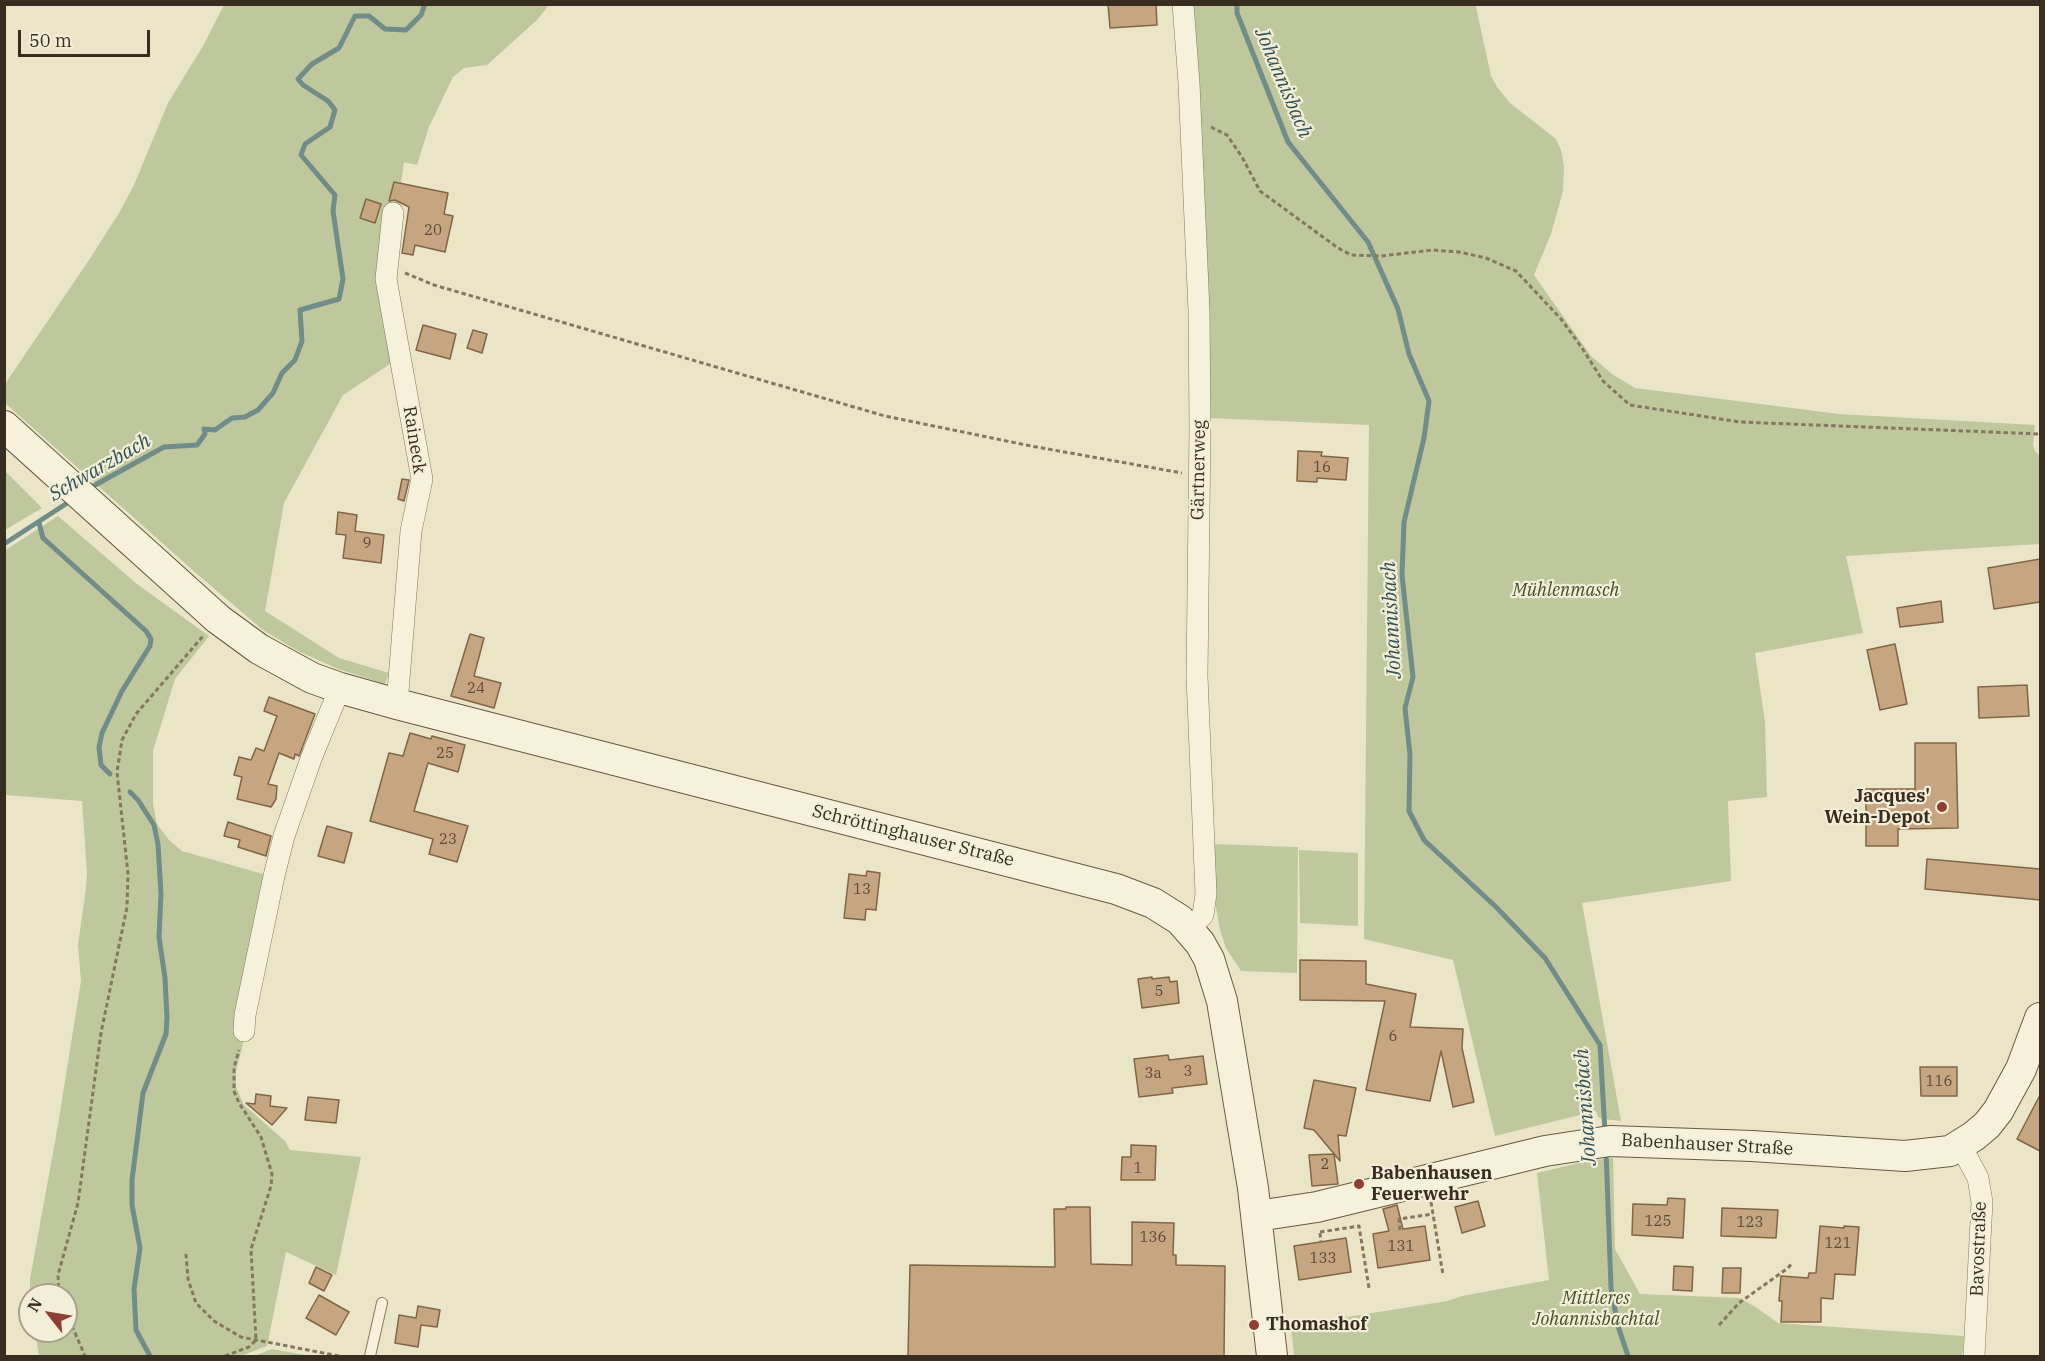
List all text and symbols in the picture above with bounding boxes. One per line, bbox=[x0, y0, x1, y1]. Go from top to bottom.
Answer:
scale bar bbox=[21, 18, 153, 56]
water label: Johannisbach bbox=[1249, 24, 1317, 142]
text: 50 m bbox=[29, 29, 72, 52]
house number: 20 bbox=[424, 222, 442, 240]
street label: Raineck bbox=[398, 404, 430, 476]
street label: Gärtnerweg bbox=[1187, 420, 1211, 520]
water label: Schwarzbach bbox=[45, 429, 155, 507]
house number: 16 bbox=[1313, 459, 1331, 477]
house number: 9 bbox=[363, 535, 371, 553]
water label: Johannisbach bbox=[1377, 561, 1407, 679]
park label: Mühlenmasch bbox=[1512, 580, 1620, 602]
house number: 24 bbox=[467, 680, 485, 698]
house number: 25 bbox=[436, 745, 454, 763]
place label: Jacques' Wein-Depot bbox=[1825, 786, 1930, 828]
street label: Schröttinghauser Straße bbox=[810, 800, 1016, 872]
marker: Jacques' Wein-Depot bbox=[1935, 800, 1949, 814]
house number: 23 bbox=[439, 831, 457, 849]
house number: 13 bbox=[853, 881, 871, 899]
house number: 5 bbox=[1155, 983, 1163, 1001]
house number: 6 bbox=[1389, 1028, 1397, 1046]
water label: Johannisbach bbox=[1570, 1048, 1602, 1166]
house number: 3 bbox=[1184, 1063, 1192, 1081]
house number: 3a bbox=[1144, 1065, 1162, 1083]
house number: 116 bbox=[1926, 1073, 1952, 1091]
street label: Babenhauser Straße bbox=[1620, 1130, 1794, 1160]
house number: 2 bbox=[1321, 1156, 1329, 1174]
house number: 1 bbox=[1134, 1160, 1142, 1178]
place label: Babenhausen Feuerwehr bbox=[1371, 1163, 1492, 1206]
marker: Babenhausen Feuerwehr bbox=[1352, 1177, 1366, 1191]
street label: Bavostraße bbox=[1967, 1201, 1991, 1297]
house number: 125 bbox=[1645, 1213, 1671, 1231]
house number: 123 bbox=[1737, 1214, 1763, 1232]
house number: 136 bbox=[1140, 1229, 1166, 1247]
house number: 121 bbox=[1825, 1235, 1851, 1253]
house number: 131 bbox=[1388, 1238, 1414, 1256]
house number: 133 bbox=[1310, 1250, 1336, 1268]
north arrow bbox=[18, 1283, 78, 1343]
park label: Mittleres Johannisbachtal bbox=[1533, 1288, 1659, 1330]
text: N bbox=[22, 1294, 46, 1315]
place label: Thomashof bbox=[1266, 1314, 1367, 1336]
marker: Thomashof bbox=[1247, 1318, 1261, 1332]

